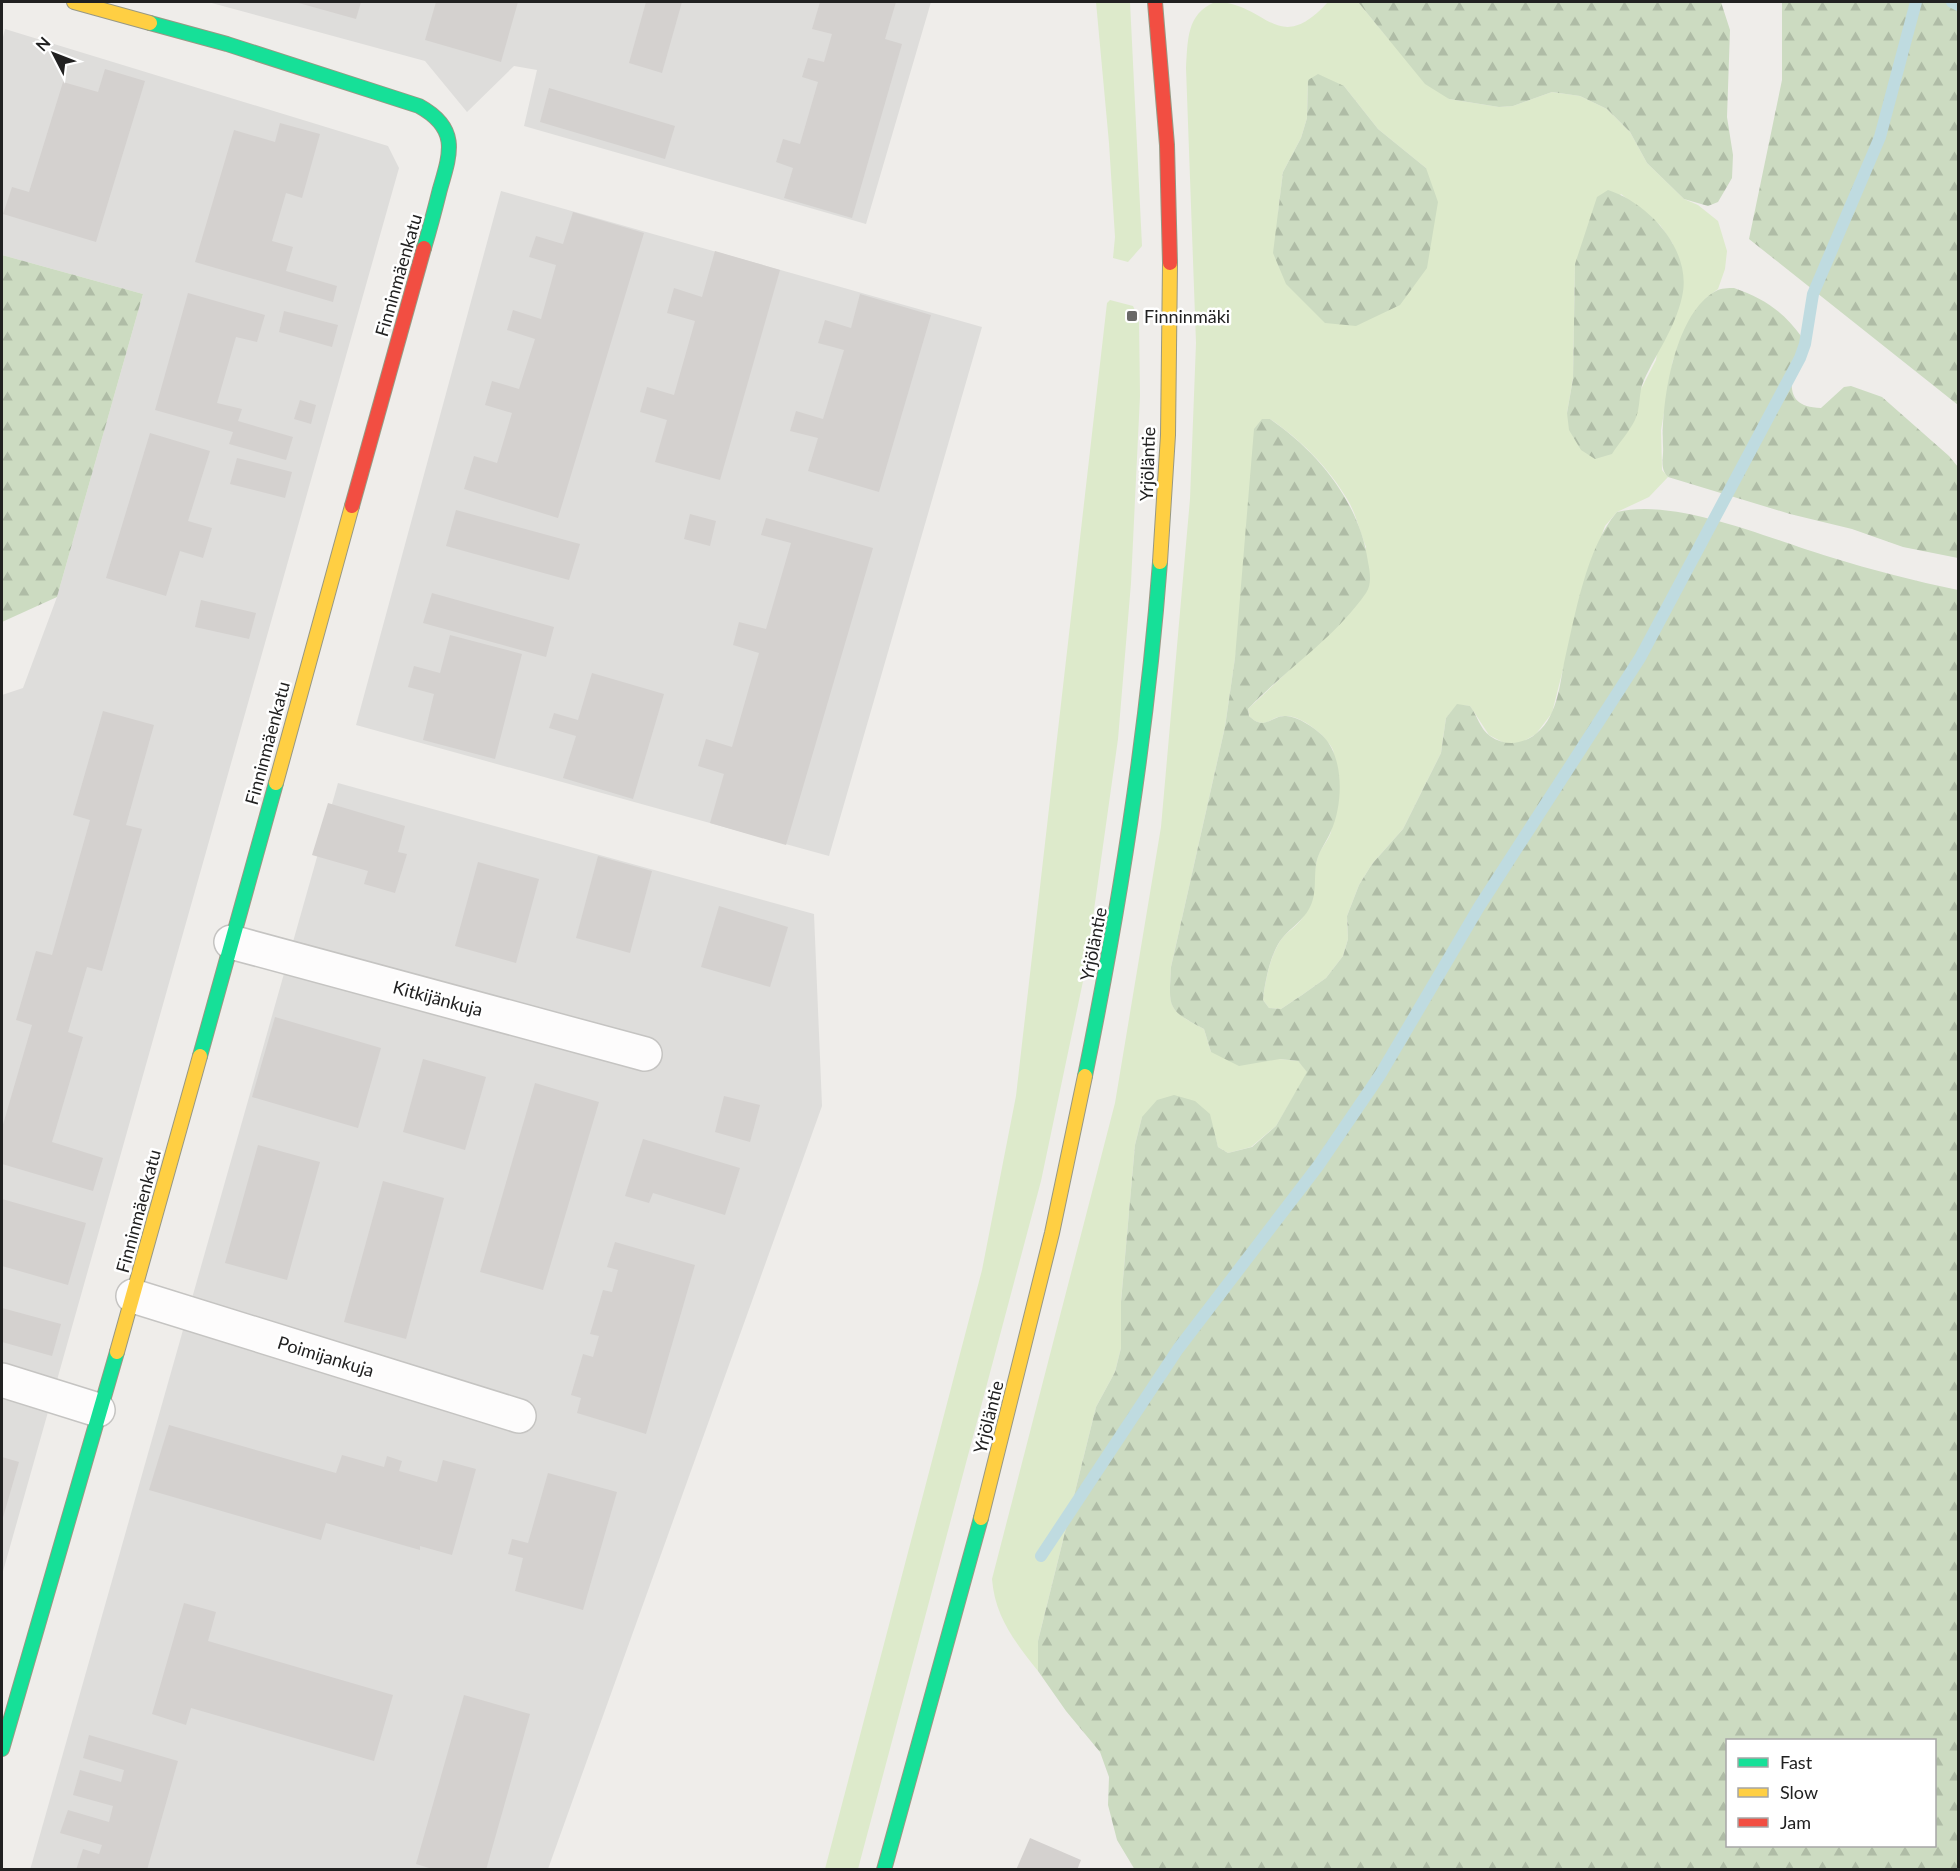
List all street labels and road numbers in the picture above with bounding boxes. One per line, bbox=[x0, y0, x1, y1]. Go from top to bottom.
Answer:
street label: Finninmäenkatu bbox=[370, 211, 426, 339]
street label: Yrjöläntie bbox=[1135, 426, 1159, 502]
street label: Finninmäenkatu bbox=[240, 679, 294, 807]
street label: Yrjöläntie bbox=[1075, 905, 1111, 983]
street label: Kitkijänkuja bbox=[391, 975, 485, 1021]
street label: Finninmäenkatu bbox=[111, 1147, 165, 1275]
street label: Poimijankuja bbox=[275, 1331, 377, 1381]
street label: Yrjöläntie bbox=[968, 1378, 1008, 1456]

